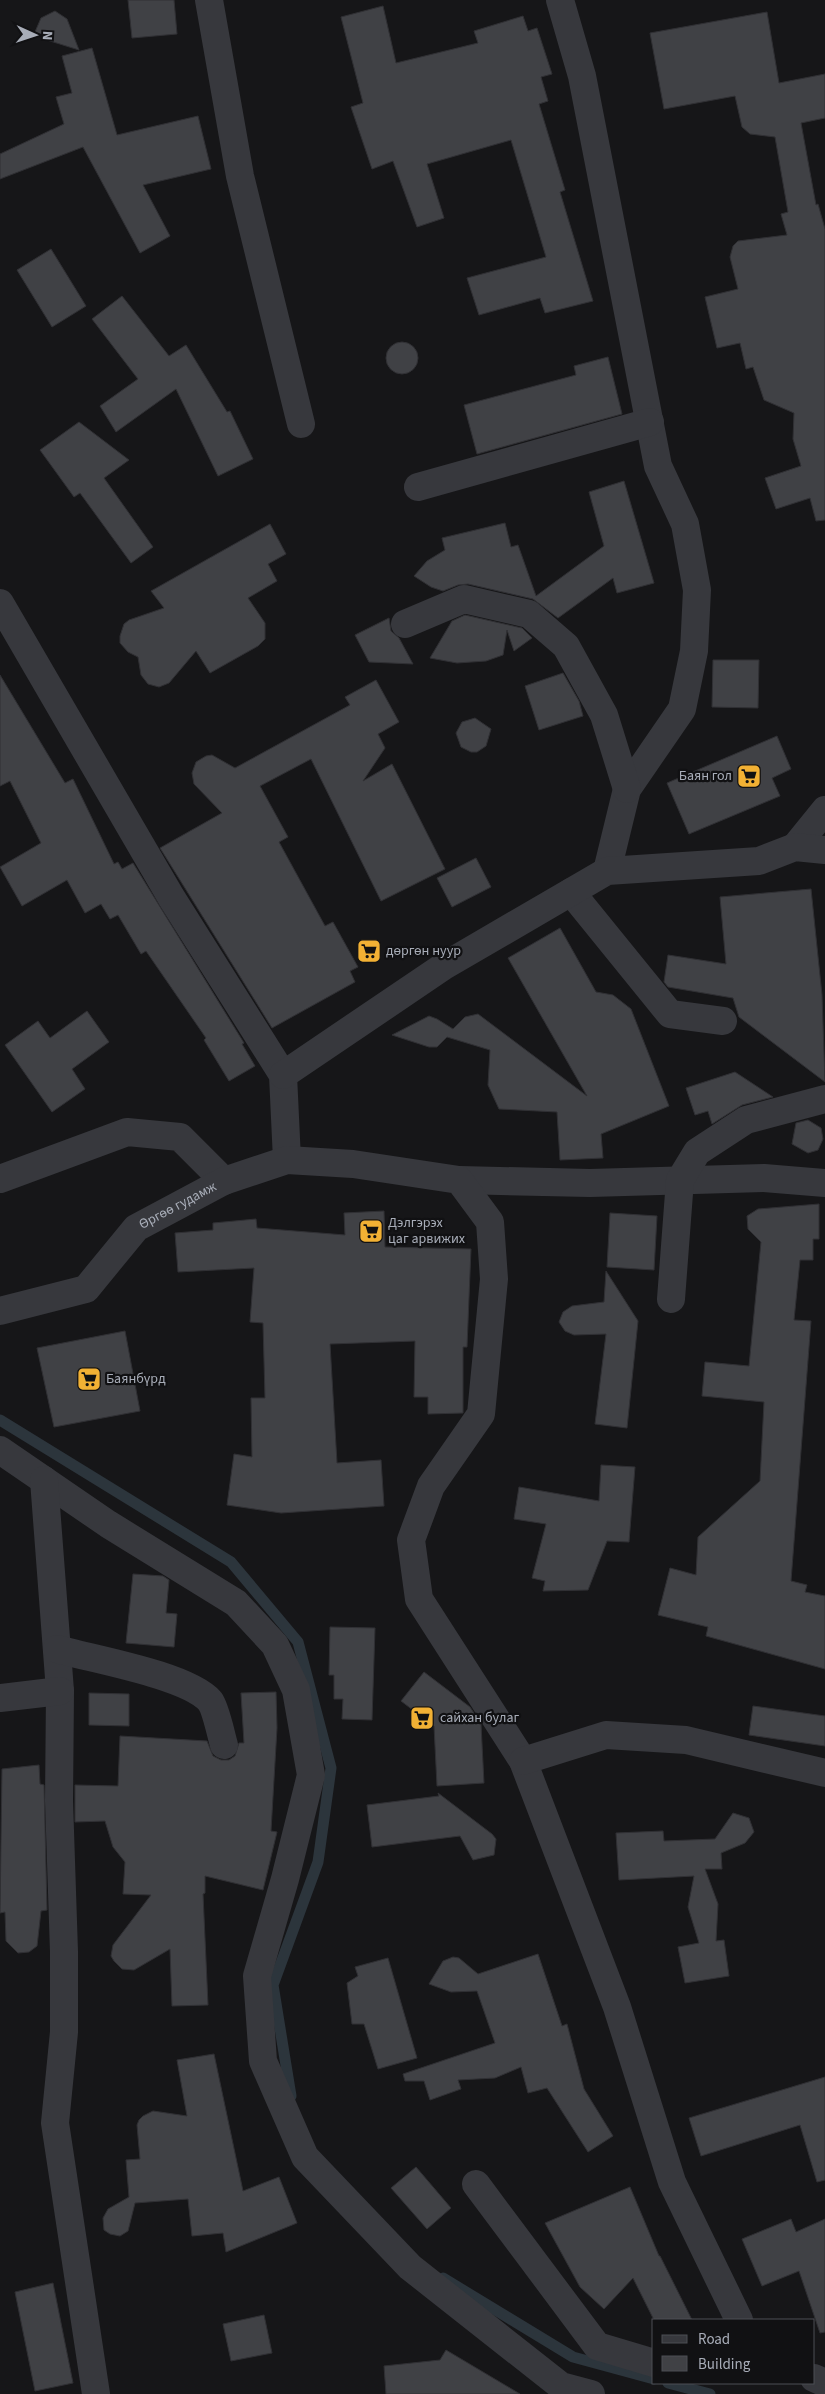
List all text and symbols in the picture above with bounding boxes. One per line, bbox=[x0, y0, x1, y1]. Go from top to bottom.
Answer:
north arrow bbox=[10, 10, 60, 60]
text: N bbox=[37, 30, 57, 41]
supermarket icon: Баян гол bbox=[736, 763, 762, 789]
place label: Баян гол bbox=[679, 766, 732, 786]
supermarket icon: дөргөн нуур bbox=[356, 938, 382, 964]
place label: дөргөн нуур bbox=[386, 941, 461, 961]
street label: Өргөө гудамж bbox=[135, 1177, 220, 1235]
place label: Дэлгэрэх цаг арвижих bbox=[388, 1213, 466, 1249]
supermarket icon: Дэлгэрэх цаг арвижих bbox=[358, 1218, 384, 1244]
supermarket icon: Баянбүрд bbox=[76, 1366, 102, 1392]
place label: Баянбүрд bbox=[106, 1369, 166, 1389]
supermarket icon: сайхан булаг bbox=[409, 1705, 435, 1731]
place label: сайхан булаг bbox=[440, 1708, 519, 1728]
legend bbox=[652, 2319, 815, 2384]
text: Road bbox=[698, 2329, 730, 2350]
text: Building bbox=[698, 2354, 751, 2375]

